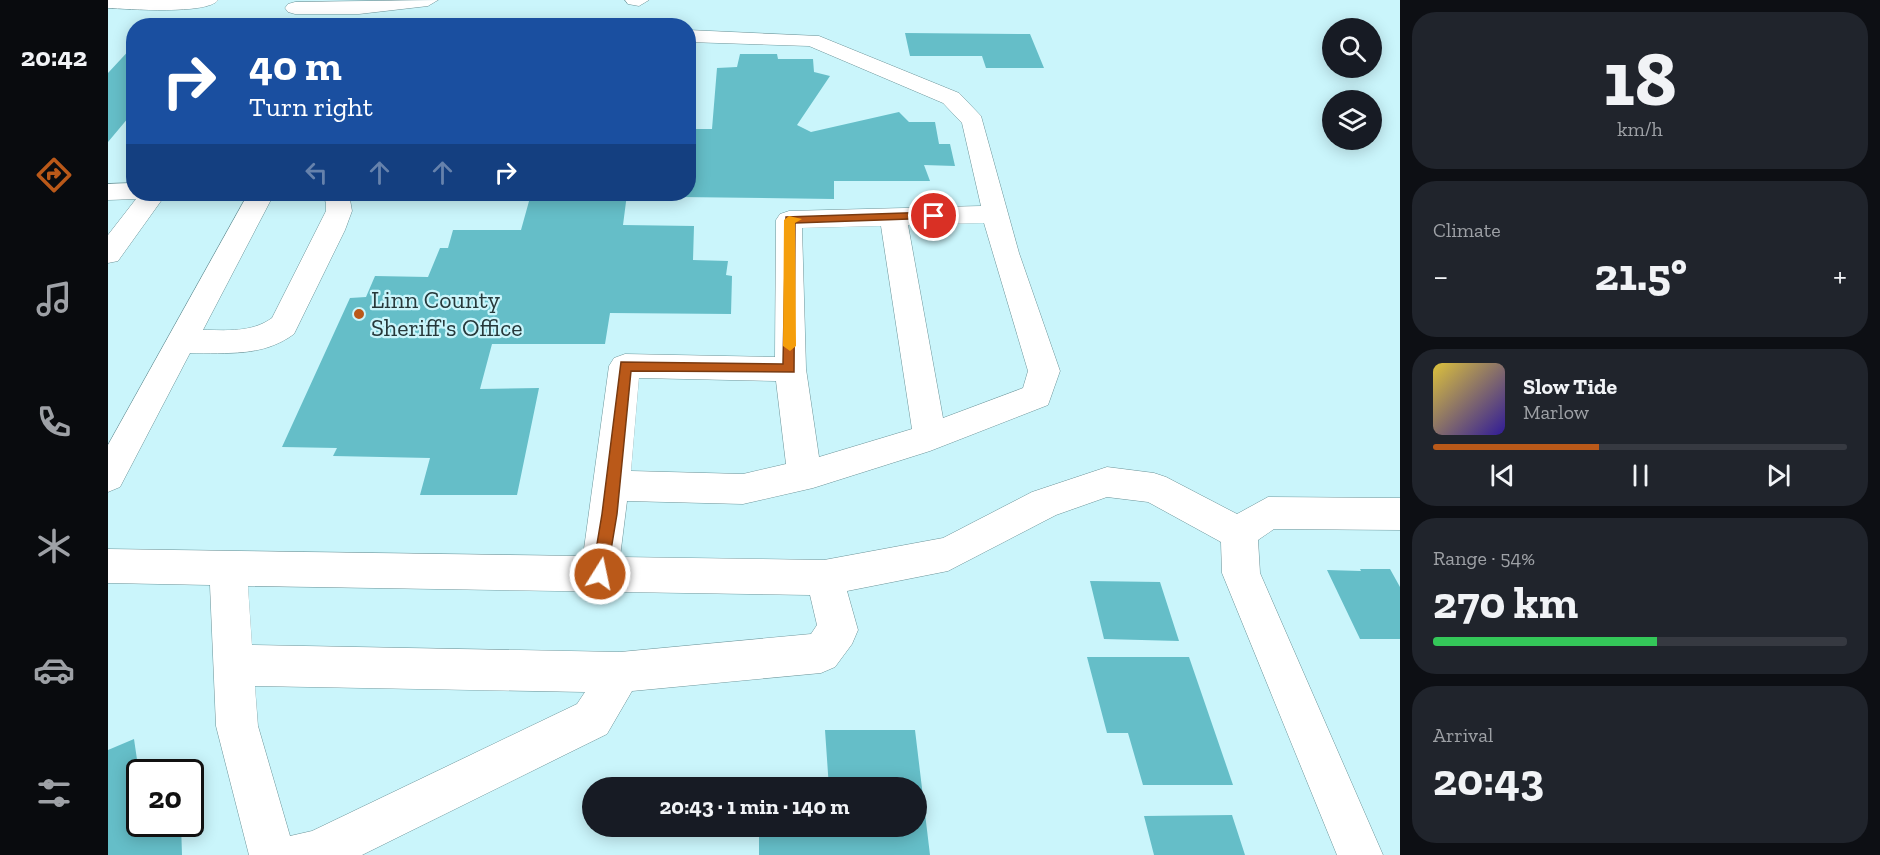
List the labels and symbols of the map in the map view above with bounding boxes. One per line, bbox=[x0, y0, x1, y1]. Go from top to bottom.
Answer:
pin bbox=[908, 190, 959, 241]
place label: Linn County Sheriff's Office bbox=[371, 285, 523, 342]
marker: Linn County Sheriff's Office bbox=[352, 307, 366, 321]
position arrow bbox=[568, 542, 632, 606]
speed limit sign: 20 bbox=[126, 759, 204, 837]

